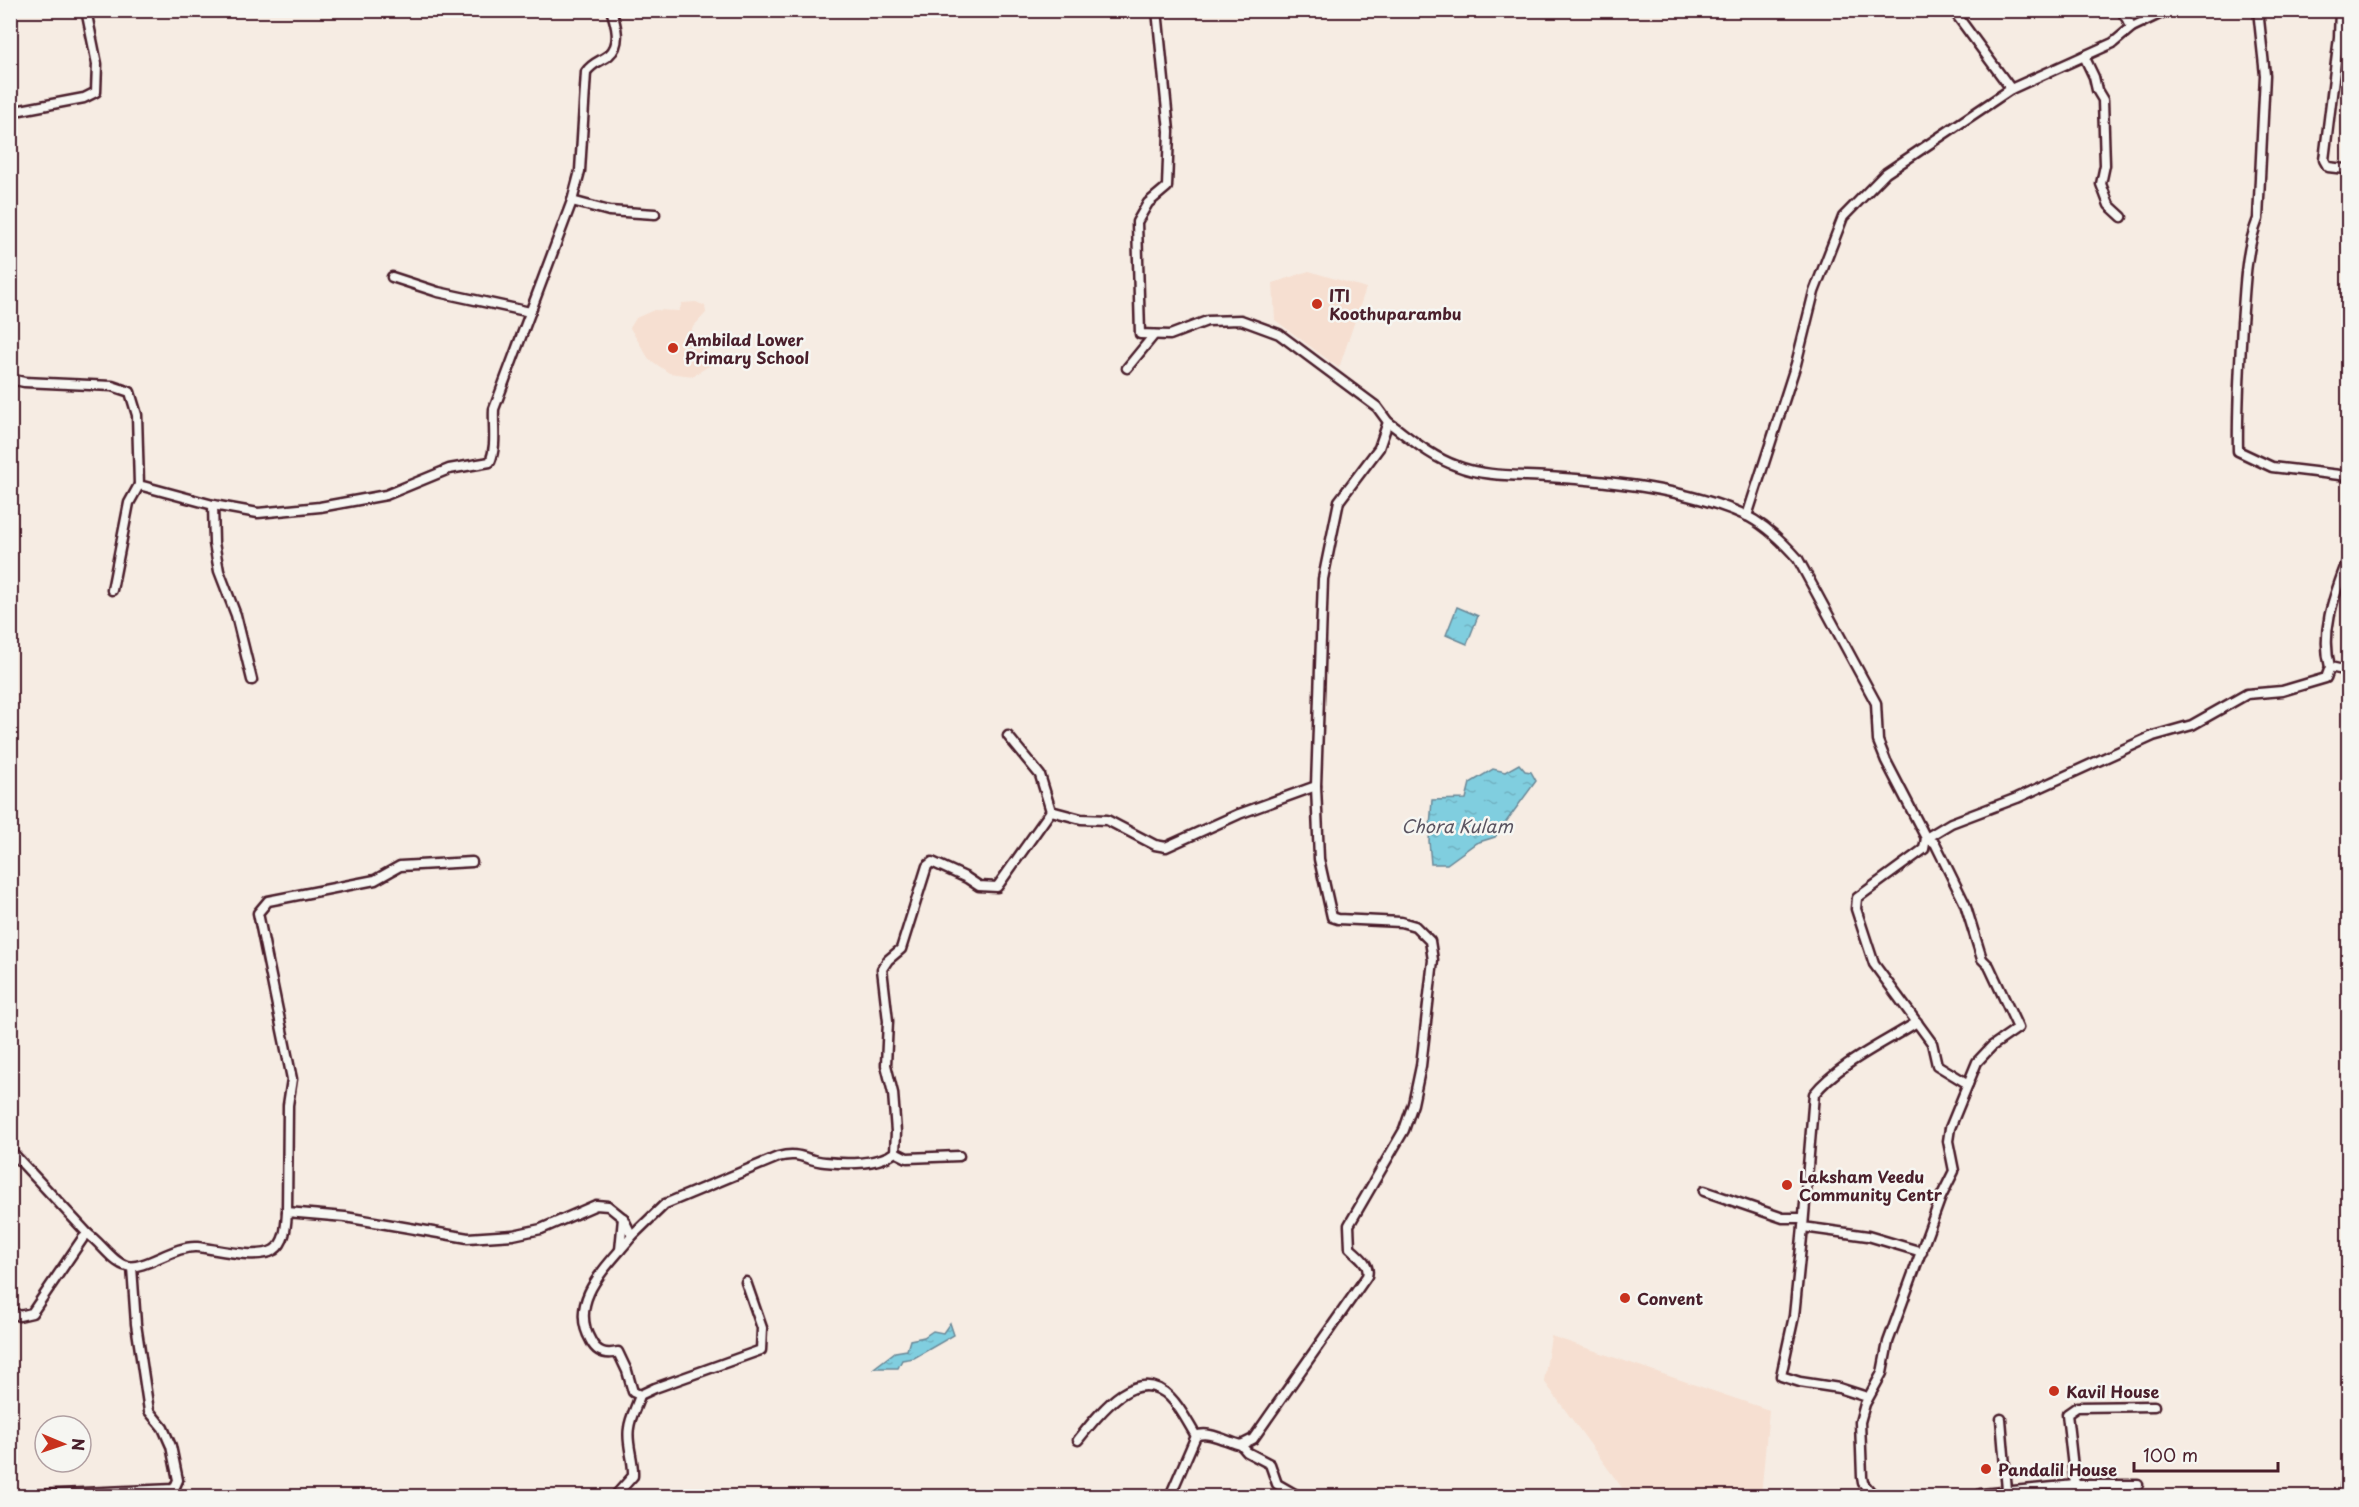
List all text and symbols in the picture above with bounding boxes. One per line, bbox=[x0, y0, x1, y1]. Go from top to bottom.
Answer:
place label: ITI Koothuparambu bbox=[1329, 283, 1462, 325]
marker: ITI Koothuparambu bbox=[1310, 297, 1324, 311]
place label: Ambilad Lower Primary School bbox=[684, 327, 809, 369]
marker: Ambilad Lower Primary School bbox=[666, 341, 680, 355]
water label: Chora Kulam bbox=[1401, 812, 1513, 839]
place label: Laksham Veedu Community Centr bbox=[1799, 1164, 1943, 1206]
marker: Laksham Veedu Community Centr bbox=[1780, 1178, 1794, 1192]
place label: Convent bbox=[1637, 1286, 1704, 1310]
marker: Convent bbox=[1618, 1291, 1632, 1305]
place label: Kavil House bbox=[2066, 1379, 2159, 1403]
marker: Kavil House bbox=[2047, 1384, 2061, 1398]
north arrow bbox=[33, 1414, 93, 1474]
scale bar bbox=[2134, 1435, 2278, 1473]
text: N bbox=[67, 1438, 91, 1451]
text: 100 m bbox=[2143, 1441, 2198, 1468]
place label: Pandalil House bbox=[1998, 1457, 2117, 1481]
marker: Pandalil House bbox=[1979, 1462, 1993, 1476]

